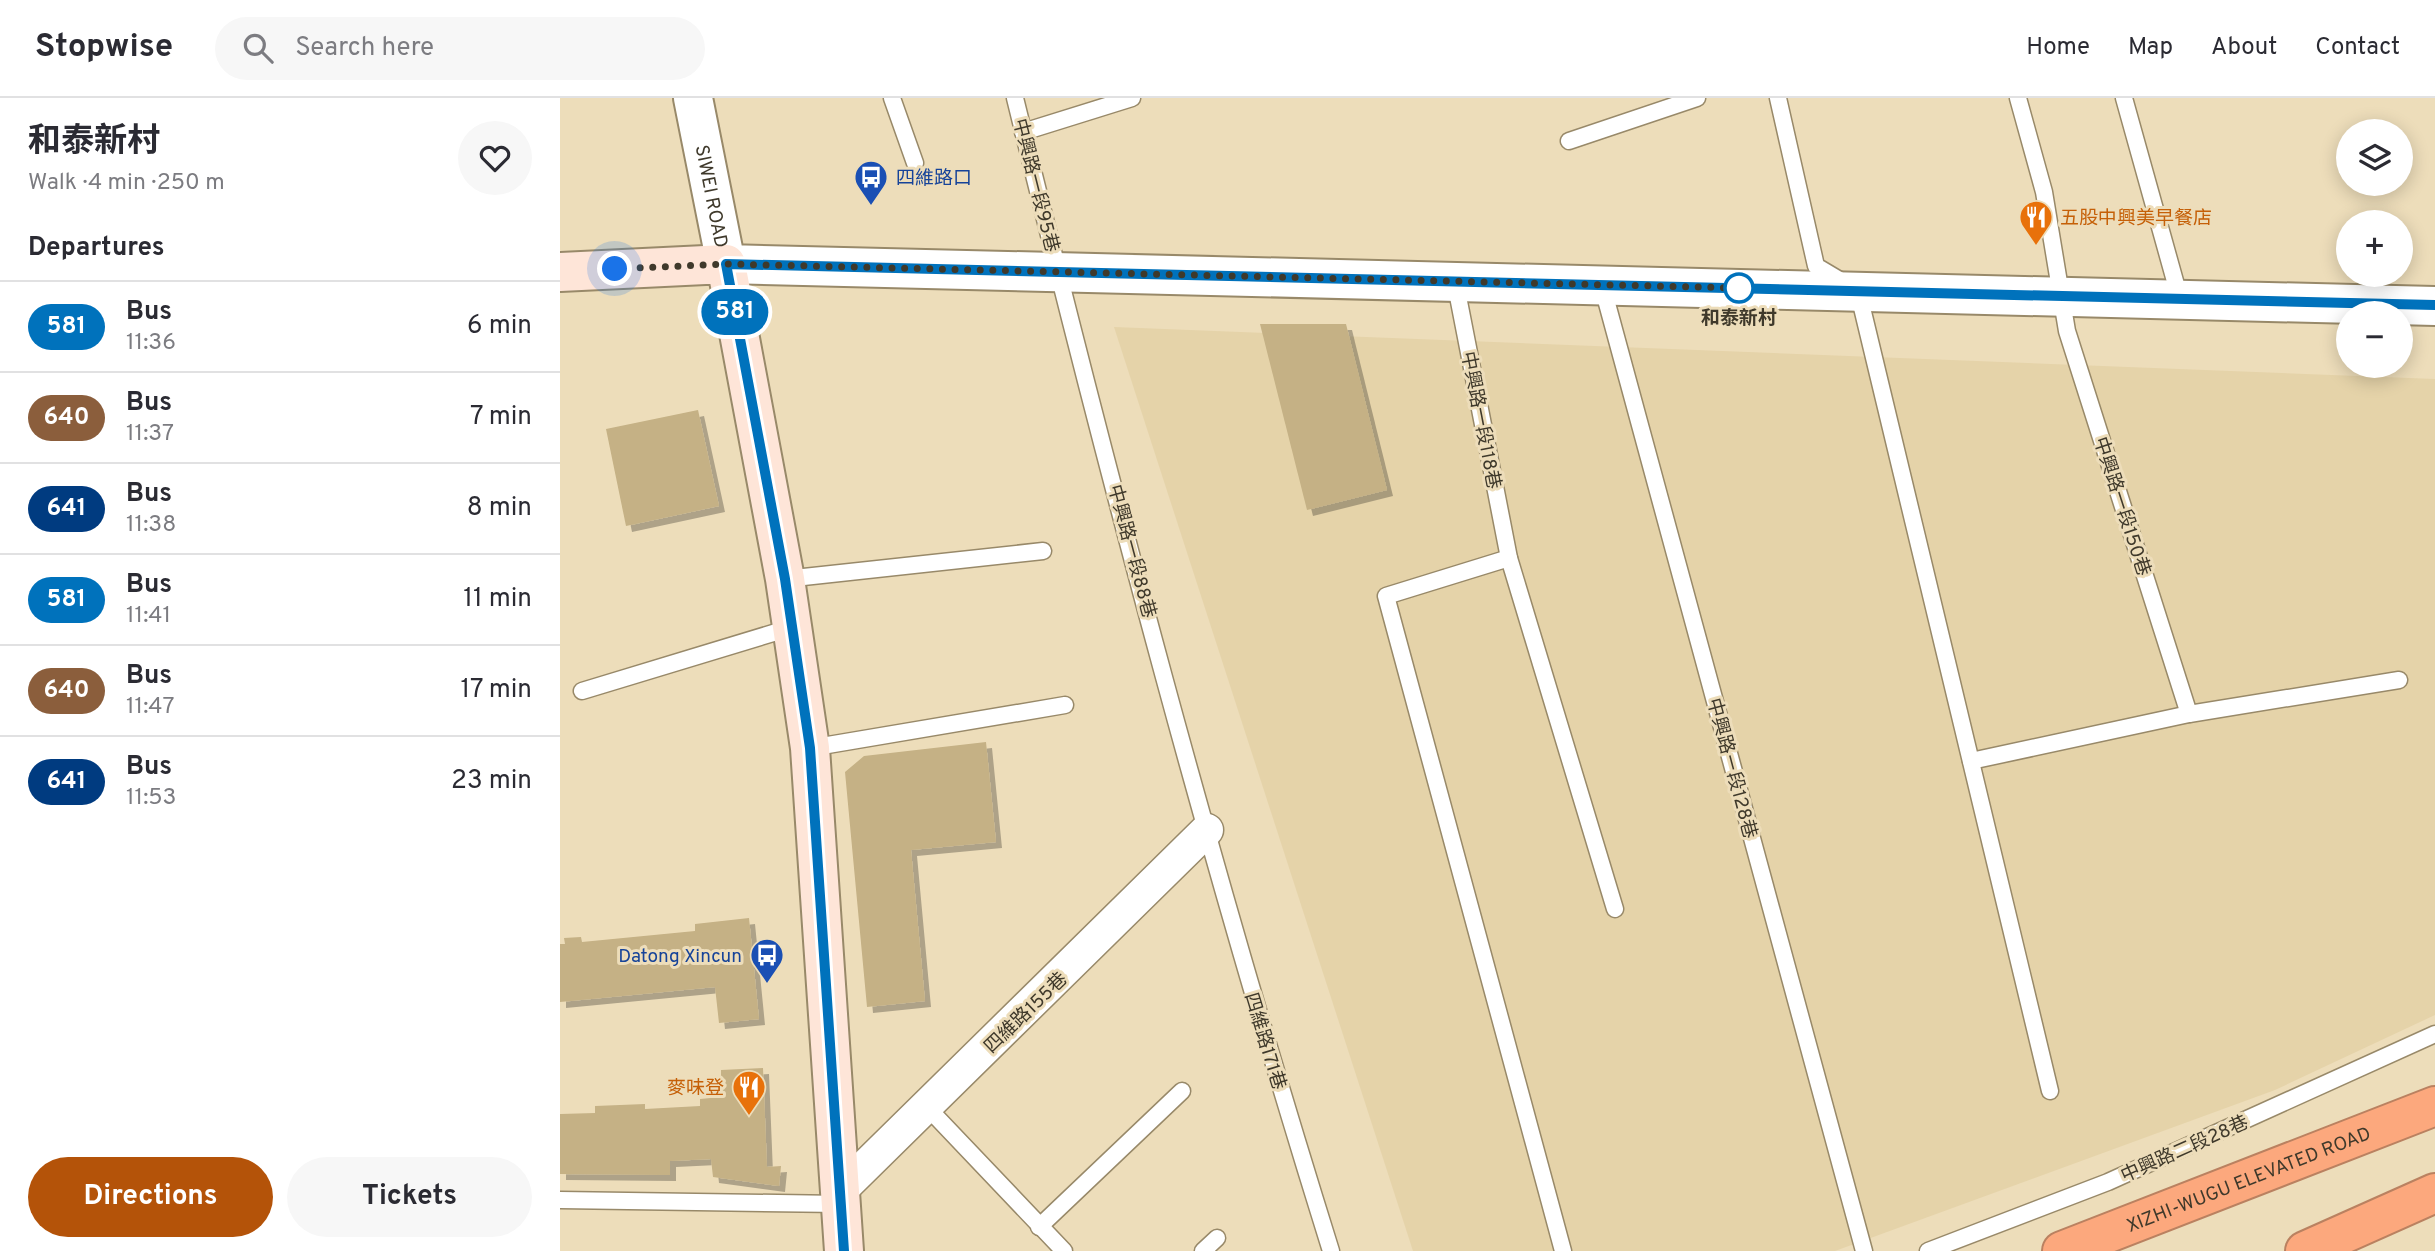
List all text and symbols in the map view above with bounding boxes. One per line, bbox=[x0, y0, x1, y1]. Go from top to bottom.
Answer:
search box bbox=[215, 17, 705, 80]
text: Stopwise bbox=[35, 27, 173, 69]
icon: search bbox=[239, 29, 277, 67]
text: Search here bbox=[295, 32, 434, 65]
text: Home bbox=[2026, 33, 2090, 63]
text: Map bbox=[2128, 33, 2173, 63]
text: About bbox=[2211, 33, 2277, 63]
text: Contact bbox=[2315, 33, 2400, 63]
street label: 中興路一段95巷 bbox=[1007, 116, 1063, 255]
map controls bbox=[2336, 119, 2413, 378]
button: layers bbox=[2336, 119, 2413, 196]
button: heart bbox=[458, 121, 532, 195]
text: 和泰新村 bbox=[28, 122, 160, 164]
street label: SIWEI ROAD bbox=[689, 143, 733, 250]
bus stop icon: 四維路口 bbox=[852, 158, 890, 207]
place label: 四維路口 bbox=[896, 167, 972, 191]
text: Walk · 4 min · 250 m bbox=[28, 169, 225, 198]
restaurant icon: 五股中興美早餐店 bbox=[2017, 198, 2055, 247]
place label: 五股中興美早餐店 bbox=[2060, 207, 2212, 231]
button: + bbox=[2336, 210, 2413, 287]
text: Departures bbox=[28, 232, 165, 265]
your location bbox=[597, 251, 632, 286]
marker: 和泰新村 bbox=[1724, 273, 1754, 303]
line badge: 581 bbox=[695, 289, 775, 335]
text: Bus bbox=[126, 296, 172, 329]
text: 581 bbox=[715, 297, 755, 327]
button: − bbox=[2336, 301, 2413, 378]
place label: 和泰新村 bbox=[1701, 307, 1777, 331]
text: 6 min bbox=[467, 310, 532, 343]
text: 581 bbox=[47, 312, 86, 342]
text: 11:36 bbox=[126, 329, 176, 358]
street label: 中興路一段118巷 bbox=[1455, 349, 1505, 491]
text: Bus bbox=[126, 387, 172, 420]
text: 7 min bbox=[470, 401, 532, 434]
text: 640 bbox=[44, 403, 89, 433]
text: 11:37 bbox=[126, 420, 174, 449]
street label: 中興路一段150巷 bbox=[2087, 434, 2155, 579]
text: Bus bbox=[126, 478, 172, 511]
street label: 中興路一段88巷 bbox=[1102, 482, 1160, 621]
text: 8 min bbox=[467, 492, 532, 525]
text: 641 bbox=[47, 494, 86, 524]
text: 11:38 bbox=[126, 511, 176, 540]
text: Bus bbox=[126, 569, 172, 602]
text: 11 min bbox=[463, 583, 532, 616]
text: 581 bbox=[47, 585, 86, 615]
text: 11:41 bbox=[126, 602, 171, 631]
text: Bus bbox=[126, 660, 172, 693]
text: 17 min bbox=[460, 674, 532, 707]
text: 640 bbox=[44, 676, 89, 706]
text: 11:47 bbox=[126, 693, 174, 722]
street label: 中興路ㄧ段128巷 bbox=[1701, 696, 1761, 841]
text: Bus bbox=[126, 751, 172, 784]
text: 23 min bbox=[451, 765, 532, 798]
text: 641 bbox=[47, 767, 86, 797]
text: 11:53 bbox=[126, 784, 176, 813]
bus stop icon: Datong Xincun bbox=[748, 936, 786, 985]
place label: Datong Xincun bbox=[618, 945, 742, 969]
street label: 四維路155巷 bbox=[980, 968, 1073, 1059]
street label: 四維路171巷 bbox=[1238, 990, 1290, 1093]
restaurant icon: 麥味登 bbox=[730, 1068, 768, 1117]
place label: 麥味登 bbox=[667, 1077, 724, 1101]
street label: 中興路二段28巷 bbox=[2117, 1111, 2252, 1189]
street label: XIZHI-WUGU ELEVATED ROAD bbox=[2124, 1122, 2375, 1239]
button: Directions bbox=[28, 1157, 273, 1237]
button: Tickets bbox=[287, 1157, 532, 1237]

